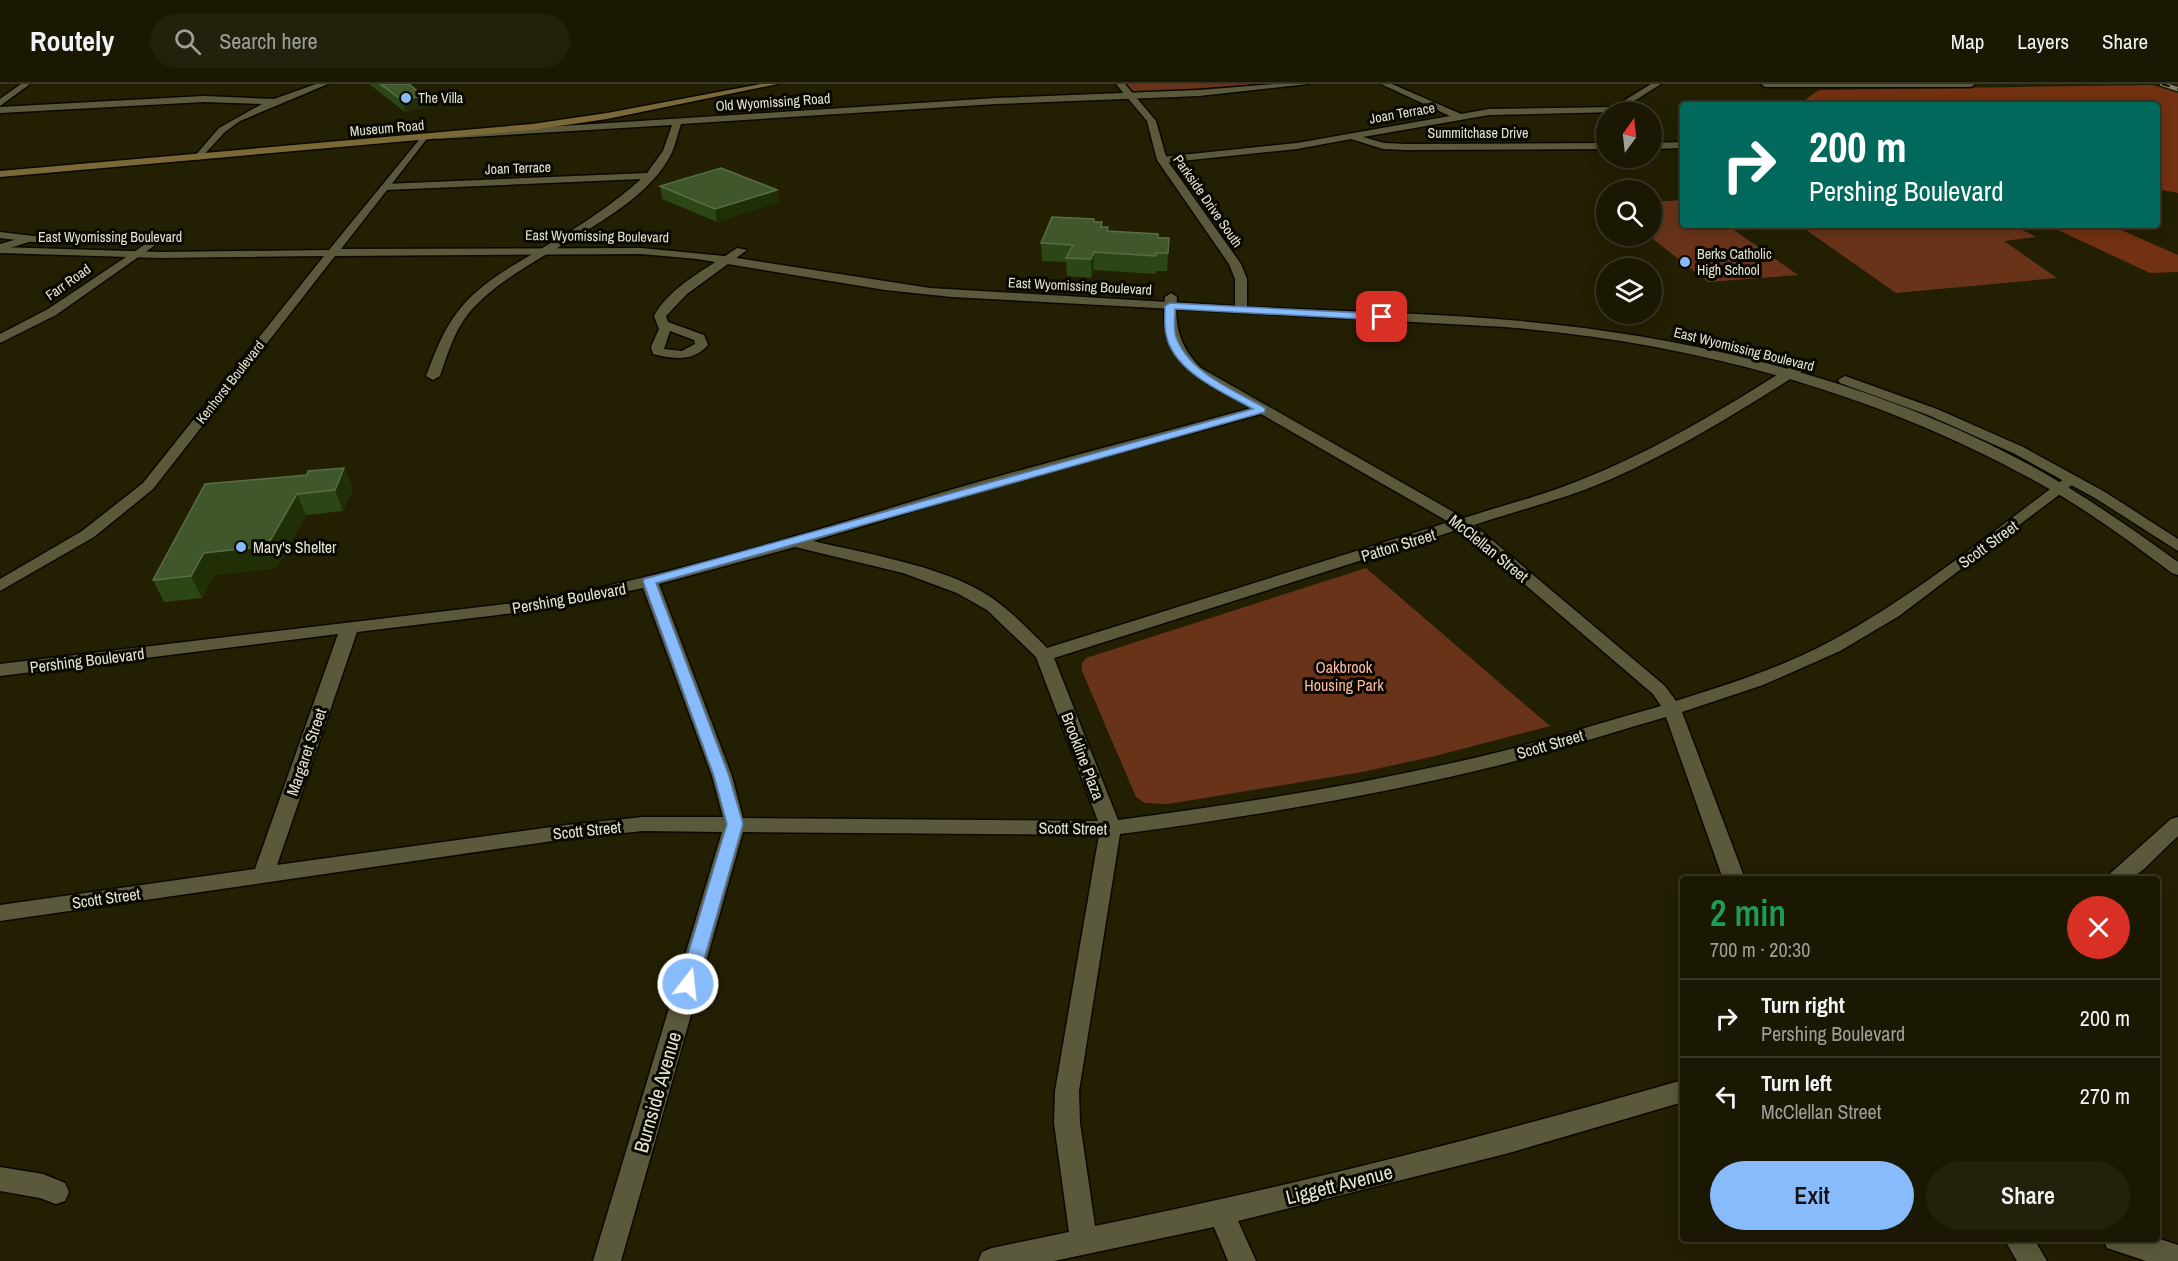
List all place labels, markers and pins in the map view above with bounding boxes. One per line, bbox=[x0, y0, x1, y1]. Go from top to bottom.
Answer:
place label: The Villa bbox=[418, 89, 464, 107]
marker: The Villa bbox=[399, 91, 413, 105]
place label: Berks Catholic High School bbox=[1697, 245, 1772, 279]
marker: Berks Catholic High School bbox=[1678, 255, 1692, 269]
pin bbox=[1356, 291, 1407, 342]
place label: Mary's Shelter bbox=[253, 536, 337, 558]
marker: Mary's Shelter bbox=[234, 540, 248, 554]

